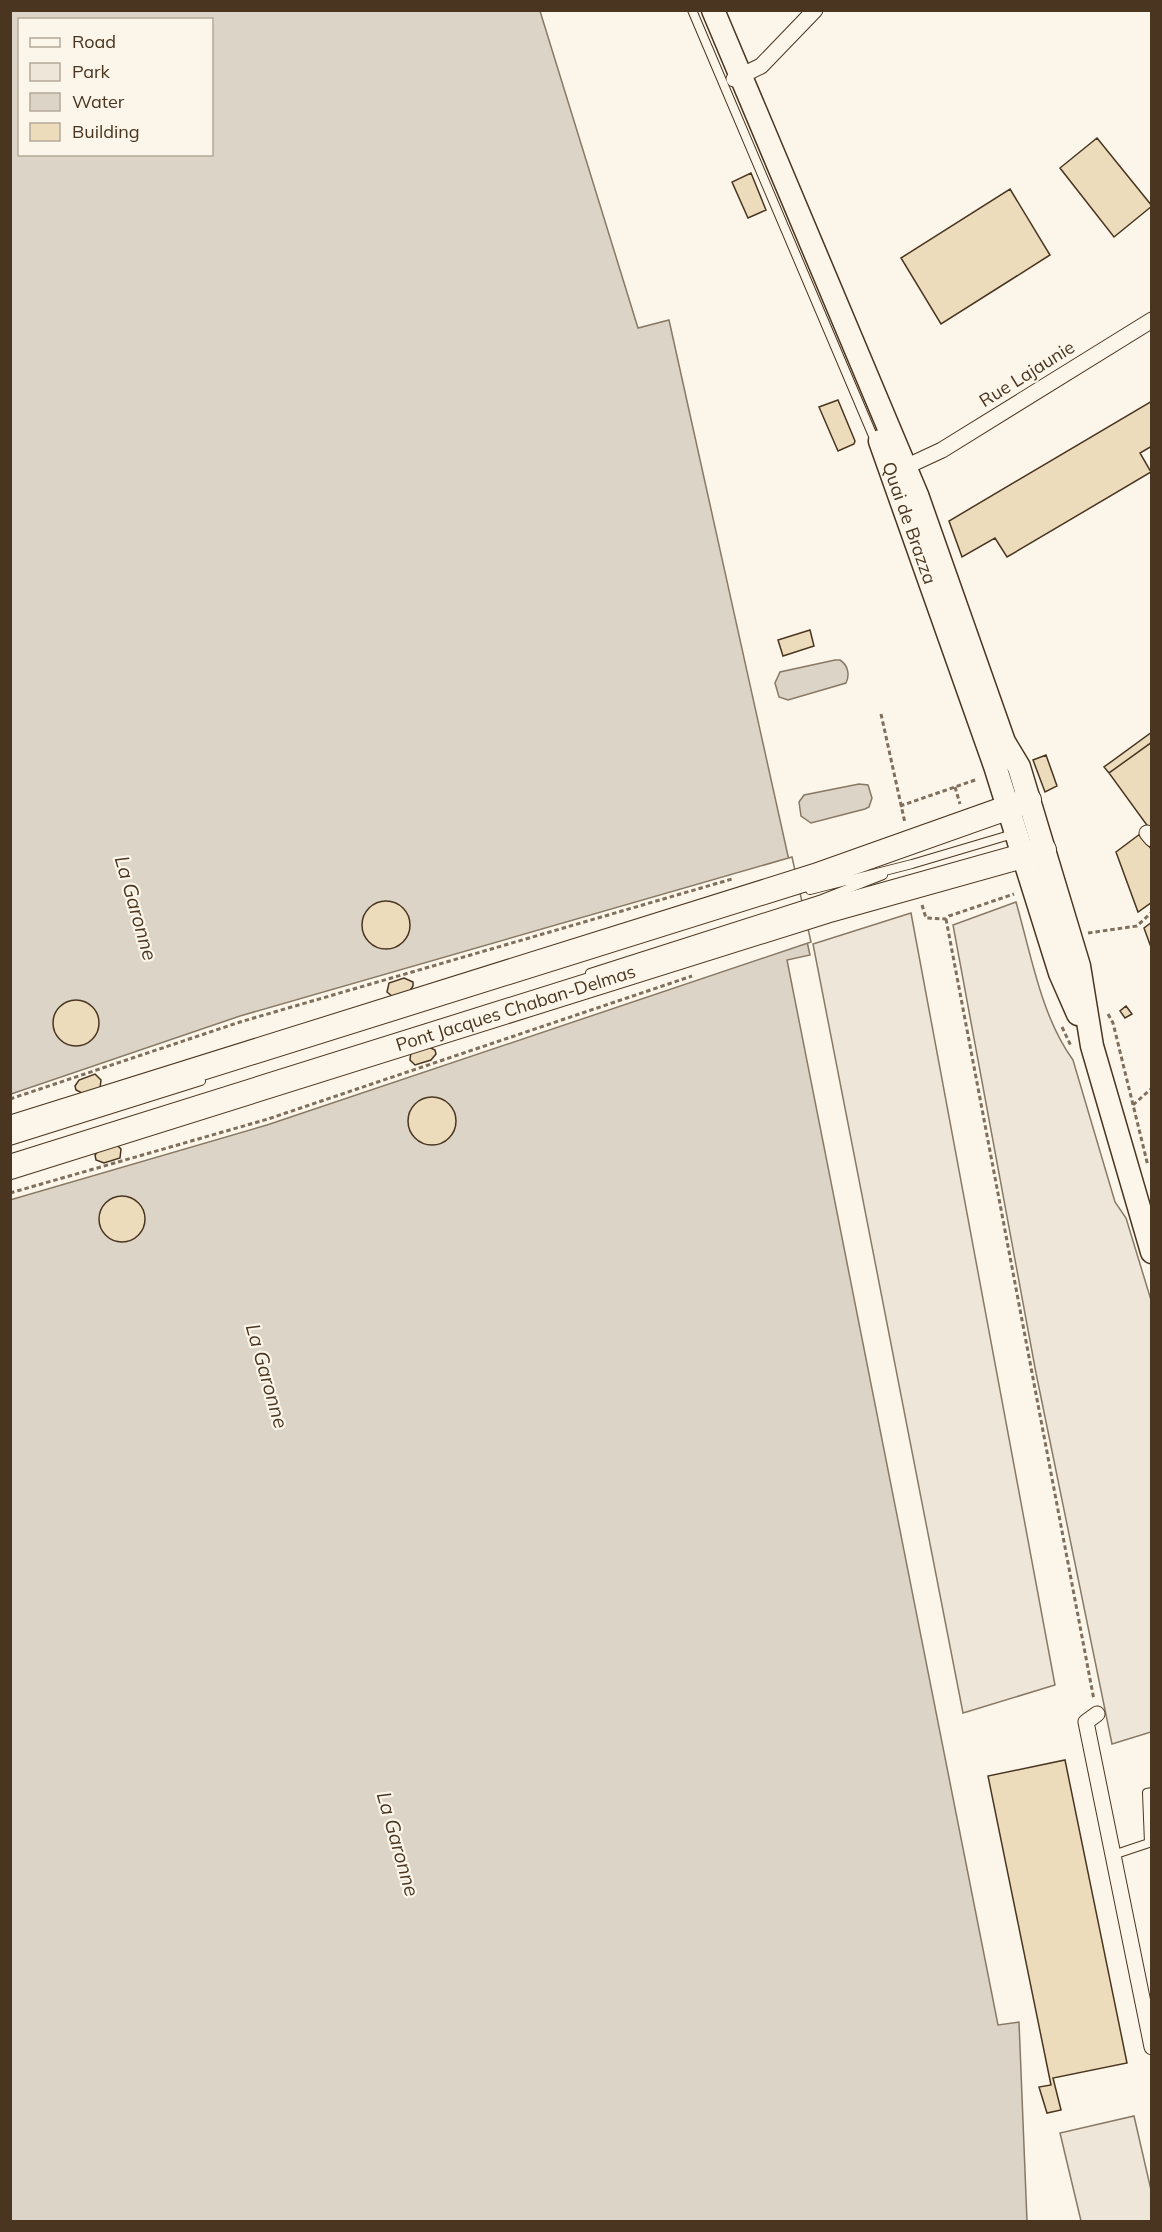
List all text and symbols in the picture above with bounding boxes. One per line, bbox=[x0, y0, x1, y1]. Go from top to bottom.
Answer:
legend bbox=[18, 18, 213, 156]
text: Road bbox=[72, 30, 116, 53]
text: Park bbox=[72, 60, 111, 83]
text: Water bbox=[72, 90, 125, 113]
text: Building bbox=[72, 120, 140, 143]
street label: Rue Lajaunie bbox=[975, 335, 1079, 412]
street label: Quai de Brazza bbox=[877, 459, 942, 587]
water label: La Garonne bbox=[110, 853, 163, 963]
street label: Pont Jacques Chaban-Delmas bbox=[393, 959, 638, 1056]
water label: La Garonne bbox=[241, 1321, 294, 1431]
water label: La Garonne bbox=[372, 1789, 425, 1899]

